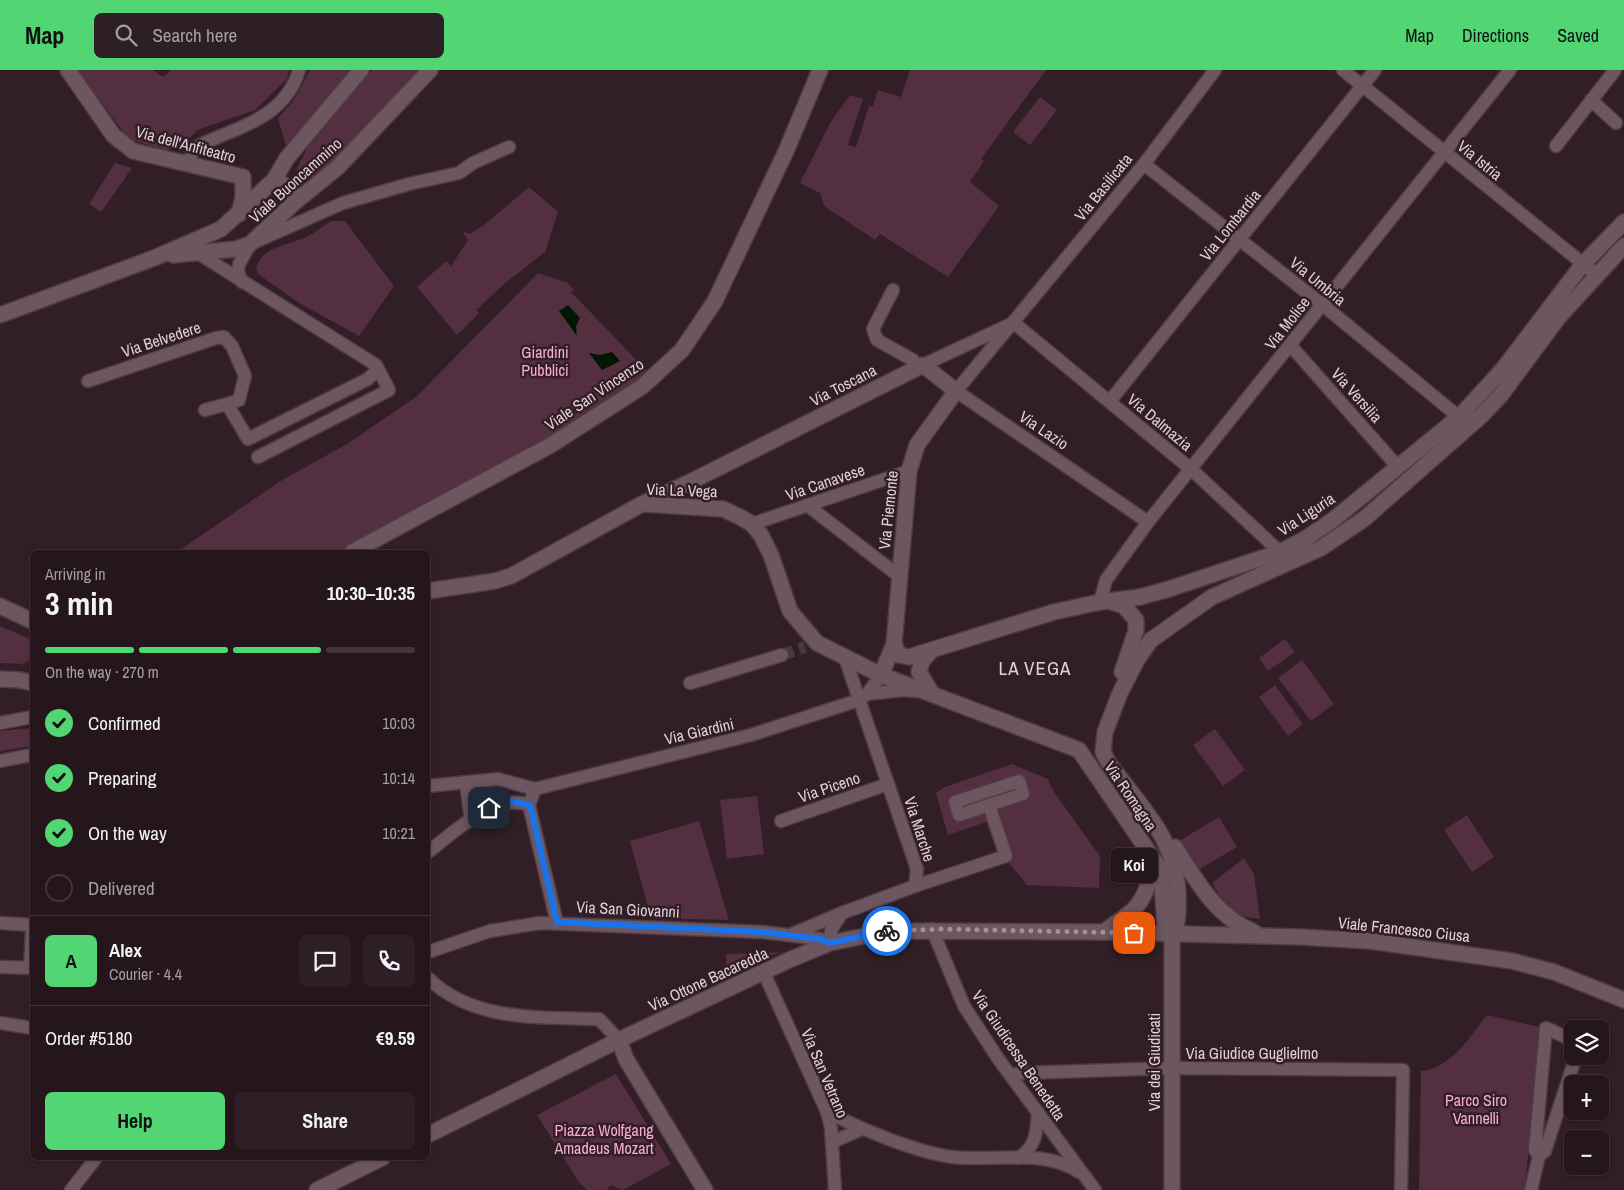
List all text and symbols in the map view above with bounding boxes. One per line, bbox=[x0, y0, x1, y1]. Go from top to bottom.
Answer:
search box bbox=[94, 13, 444, 58]
text: Map bbox=[25, 19, 64, 51]
icon: search bbox=[112, 21, 140, 49]
text: Search here bbox=[152, 22, 237, 48]
text: Map bbox=[1405, 23, 1434, 48]
text: Directions bbox=[1462, 23, 1529, 48]
text: Saved bbox=[1557, 23, 1599, 48]
street label: Via dell'Anfiteatro bbox=[133, 120, 239, 168]
street label: Viale Buoncammino bbox=[244, 132, 346, 228]
street label: Via Istria bbox=[1453, 135, 1508, 185]
street label: Via Basilicata bbox=[1069, 148, 1137, 225]
street label: Via Lombardia bbox=[1194, 184, 1266, 265]
street label: Via Umbria bbox=[1285, 252, 1351, 311]
street label: Via Molise bbox=[1259, 292, 1315, 354]
street label: Via Belvedere bbox=[119, 316, 203, 362]
park label: Giardini Pubblici bbox=[521, 341, 569, 381]
street label: Viale San Vincenzo bbox=[540, 353, 648, 435]
street label: Via Toscana bbox=[806, 359, 881, 411]
street label: Via Versilia bbox=[1326, 363, 1388, 428]
street label: Via Dalmazia bbox=[1123, 388, 1198, 456]
street label: Via Lazio bbox=[1015, 405, 1073, 455]
street label: Via Canavese bbox=[783, 458, 867, 506]
street label: Via Piemonte bbox=[873, 469, 903, 551]
street label: Via La Vega bbox=[646, 478, 719, 502]
street label: Via Liguria bbox=[1273, 487, 1339, 541]
text: Arriving in bbox=[45, 563, 106, 585]
text: 10:30–10:35 bbox=[327, 580, 415, 606]
text: 3 min bbox=[45, 582, 114, 625]
district label: LA VEGA bbox=[999, 655, 1071, 681]
text: On the way · 270 m bbox=[45, 661, 159, 683]
icon: check bbox=[45, 709, 73, 737]
text: Confirmed bbox=[88, 710, 161, 736]
text: 10:03 bbox=[382, 712, 415, 734]
street label: Via Giardini bbox=[662, 712, 736, 750]
street label: Via Romagna bbox=[1100, 757, 1163, 836]
icon: check bbox=[45, 764, 73, 792]
text: Preparing bbox=[88, 765, 156, 791]
street label: Via Piceno bbox=[795, 766, 863, 808]
text: 10:14 bbox=[382, 767, 415, 789]
pin bbox=[468, 787, 510, 829]
icon: home bbox=[475, 794, 503, 822]
street label: Via Marche bbox=[899, 794, 941, 864]
icon: check bbox=[45, 819, 73, 847]
text: On the way bbox=[88, 820, 167, 846]
text: 10:21 bbox=[382, 822, 415, 844]
callout: Koi bbox=[1110, 848, 1158, 883]
text: Koi bbox=[1123, 854, 1145, 876]
text: Delivered bbox=[88, 875, 155, 901]
street label: Via San Giovanni bbox=[576, 895, 680, 923]
courier bbox=[862, 906, 912, 956]
street label: Viale Francesco Ciusa bbox=[1337, 911, 1472, 947]
pin bbox=[1113, 912, 1155, 954]
icon: bike bbox=[873, 917, 901, 945]
icon: bag bbox=[1120, 919, 1148, 947]
button: chat bbox=[299, 935, 351, 987]
button: phone bbox=[363, 935, 415, 987]
text: Alex bbox=[109, 937, 142, 963]
street label: Via Ottone Bacaredda bbox=[645, 941, 772, 1016]
text: A bbox=[65, 948, 77, 974]
text: Courier · 4.4 bbox=[109, 963, 182, 985]
street label: Via Giudicessa Benedetta bbox=[967, 985, 1071, 1125]
street label: Via dei Giudicati bbox=[1143, 1013, 1165, 1111]
map controls bbox=[1564, 1020, 1609, 1175]
button: layers bbox=[1564, 1020, 1609, 1065]
text: Order #5180 bbox=[45, 1025, 132, 1051]
text: €9.59 bbox=[376, 1025, 415, 1051]
street label: Via San Vetrano bbox=[796, 1025, 854, 1121]
street label: Via Giudice Guglielmo bbox=[1186, 1042, 1318, 1064]
button: + bbox=[1564, 1075, 1609, 1120]
park label: Parco Siro Vannelli bbox=[1445, 1089, 1507, 1129]
button: Help bbox=[45, 1092, 225, 1150]
button: Share bbox=[235, 1092, 415, 1150]
park label: Piazza Wolfgang Amadeus Mozart bbox=[553, 1119, 654, 1159]
button: − bbox=[1564, 1130, 1609, 1175]

